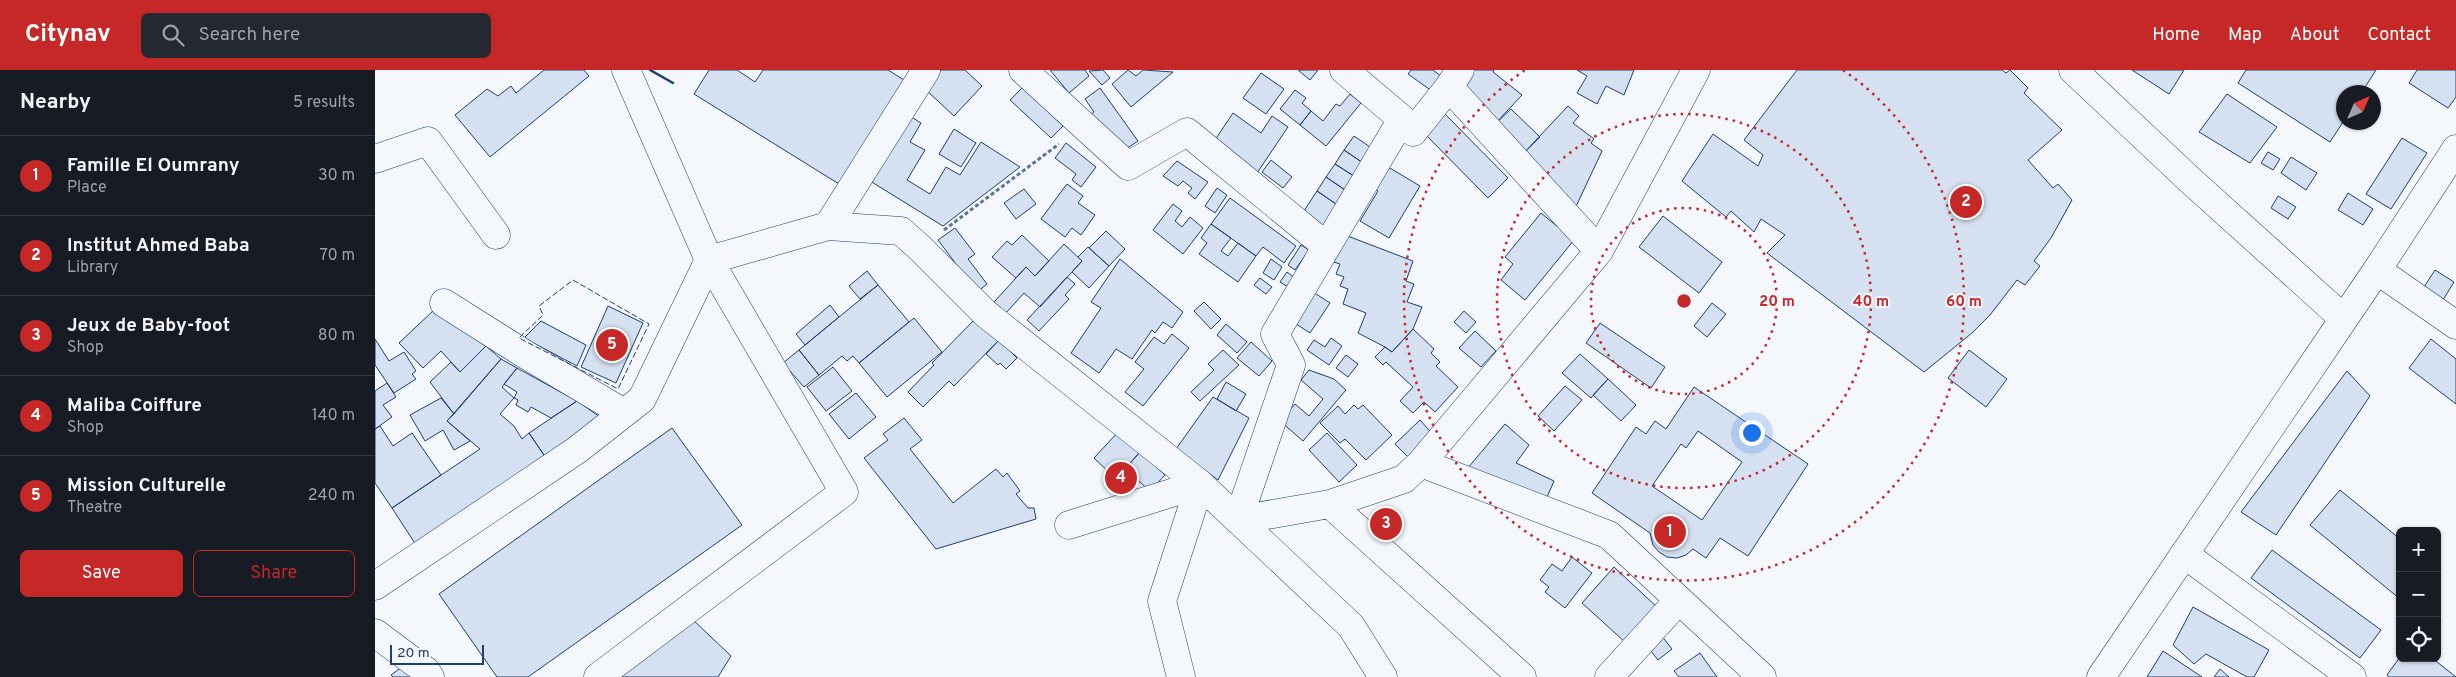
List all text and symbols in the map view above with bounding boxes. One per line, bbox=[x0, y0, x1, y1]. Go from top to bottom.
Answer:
search box bbox=[141, 13, 491, 58]
text: Citynav bbox=[25, 20, 111, 50]
icon: search bbox=[159, 21, 187, 49]
text: Search here bbox=[199, 23, 300, 47]
text: Home bbox=[2152, 24, 2200, 47]
text: Map bbox=[2228, 24, 2262, 47]
text: About bbox=[2290, 24, 2339, 47]
text: Contact bbox=[2367, 24, 2431, 47]
north arrow bbox=[2336, 85, 2381, 130]
text: Nearby bbox=[20, 89, 91, 116]
text: 5 results bbox=[293, 93, 355, 113]
text: Famille El Oumrany bbox=[67, 154, 240, 178]
text: 1 bbox=[33, 166, 39, 186]
text: 30 m bbox=[318, 166, 355, 186]
text: Place bbox=[67, 178, 107, 198]
pin: 2 bbox=[1950, 183, 1982, 221]
text: Institut Ahmed Baba bbox=[67, 234, 250, 258]
text: 2 bbox=[31, 246, 41, 266]
text: 70 m bbox=[320, 246, 355, 266]
text: Library bbox=[67, 258, 118, 278]
centre of rings bbox=[1675, 292, 1693, 310]
text: 20 m bbox=[1759, 293, 1795, 312]
text: 40 m bbox=[1853, 293, 1889, 312]
text: 60 m bbox=[1946, 293, 1982, 312]
text: Jeux de Baby-foot bbox=[67, 314, 230, 338]
text: 3 bbox=[31, 326, 41, 346]
text: 80 m bbox=[318, 326, 355, 346]
pin: 5 bbox=[596, 326, 628, 364]
text: Shop bbox=[67, 338, 104, 358]
text: Maliba Coiffure bbox=[67, 394, 202, 418]
text: 4 bbox=[31, 406, 41, 426]
text: 140 m bbox=[312, 406, 355, 426]
text: Shop bbox=[67, 418, 104, 438]
your location bbox=[1739, 420, 1765, 446]
pin: 4 bbox=[1105, 459, 1137, 497]
text: Mission Culturelle bbox=[67, 474, 226, 498]
text: 5 bbox=[31, 486, 41, 506]
text: 240 m bbox=[308, 486, 355, 506]
text: Theatre bbox=[67, 498, 122, 518]
pin: 3 bbox=[1370, 505, 1402, 543]
pin: 1 bbox=[1654, 513, 1686, 551]
map controls bbox=[2396, 527, 2441, 662]
button: + bbox=[2396, 527, 2441, 572]
button: Save bbox=[20, 550, 183, 597]
button: Share bbox=[193, 550, 355, 597]
button: − bbox=[2396, 572, 2441, 617]
button: locate bbox=[2396, 617, 2441, 662]
scale bar bbox=[390, 642, 484, 665]
text: 20 m bbox=[397, 645, 430, 662]

